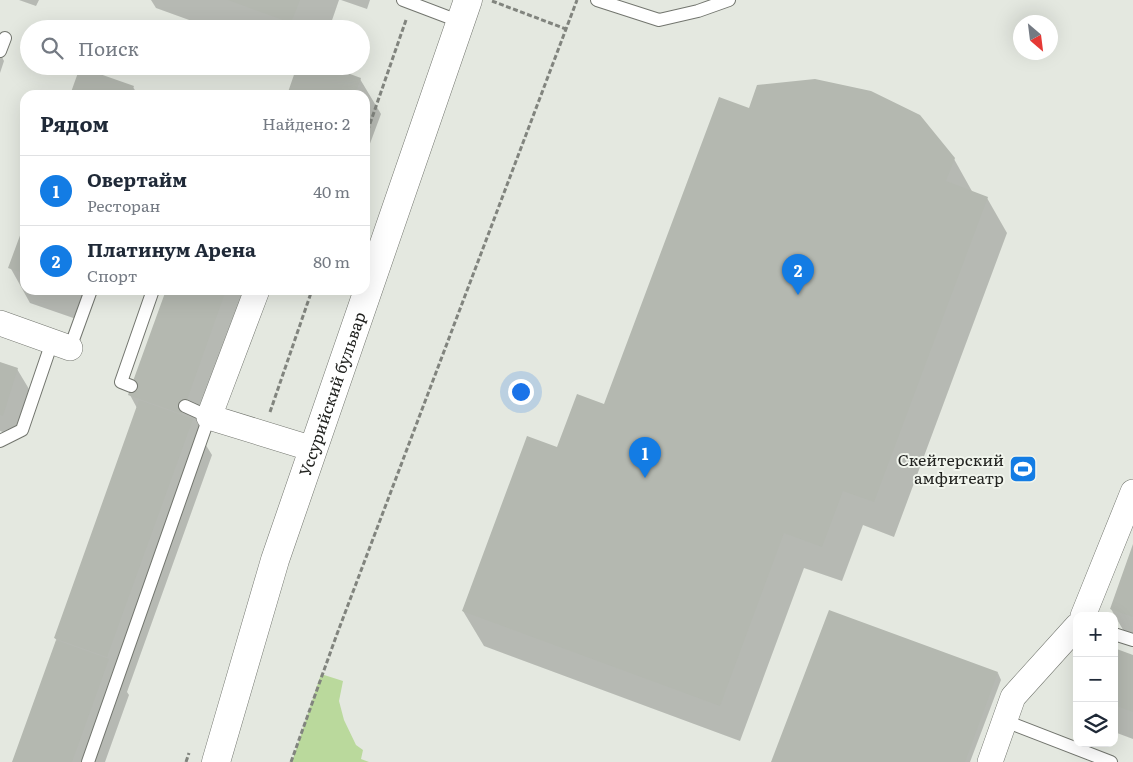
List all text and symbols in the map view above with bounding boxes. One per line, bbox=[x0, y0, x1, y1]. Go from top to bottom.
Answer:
north arrow bbox=[1013, 15, 1058, 60]
search box bbox=[20, 20, 370, 75]
icon: search bbox=[38, 34, 66, 62]
text: Поиск bbox=[78, 34, 139, 62]
text: Рядом bbox=[40, 107, 109, 138]
text: Найдено: 2 bbox=[262, 111, 350, 135]
text: Овертайм bbox=[87, 165, 187, 193]
text: 1 bbox=[53, 179, 59, 203]
text: 40 m bbox=[313, 179, 350, 203]
text: Ресторан bbox=[87, 193, 161, 217]
text: Платинум Арена bbox=[87, 235, 256, 263]
text: 2 bbox=[52, 249, 60, 273]
text: 80 m bbox=[313, 249, 350, 273]
pin: 2 bbox=[782, 254, 814, 295]
text: Спорт bbox=[87, 263, 137, 287]
street label: Уссурийский бульвар bbox=[292, 308, 371, 479]
your location bbox=[508, 379, 534, 405]
pin: 1 bbox=[629, 437, 661, 478]
place label: Скейтерский амфитеатр bbox=[898, 447, 1004, 489]
sports icon: Скейтерский амфитеатр bbox=[1008, 454, 1038, 484]
map controls bbox=[1073, 612, 1118, 747]
button: + bbox=[1073, 612, 1118, 657]
button: − bbox=[1073, 657, 1118, 702]
button: layers bbox=[1073, 702, 1118, 747]

